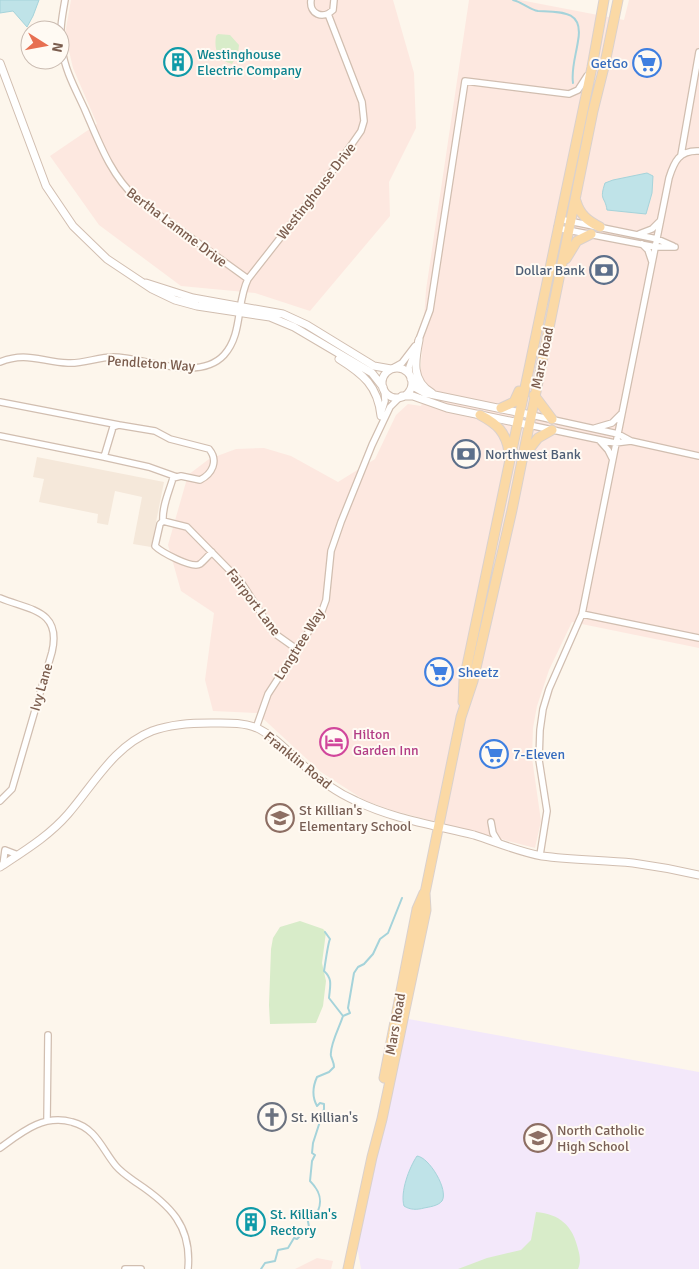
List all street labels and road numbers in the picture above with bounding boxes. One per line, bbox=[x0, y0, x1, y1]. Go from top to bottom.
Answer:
street label: Westinghouse Drive bbox=[273, 139, 360, 243]
street label: Bertha Lamme Drive bbox=[123, 184, 230, 271]
street label: Mars Road bbox=[528, 326, 557, 391]
street label: Pendleton Way bbox=[106, 352, 196, 375]
street label: Fairport Lane bbox=[223, 565, 284, 639]
street label: Longtree Way bbox=[271, 605, 328, 683]
street label: Ivy Lane bbox=[27, 661, 56, 713]
street label: Franklin Road bbox=[260, 728, 335, 793]
street label: Mars Road bbox=[382, 992, 409, 1056]

